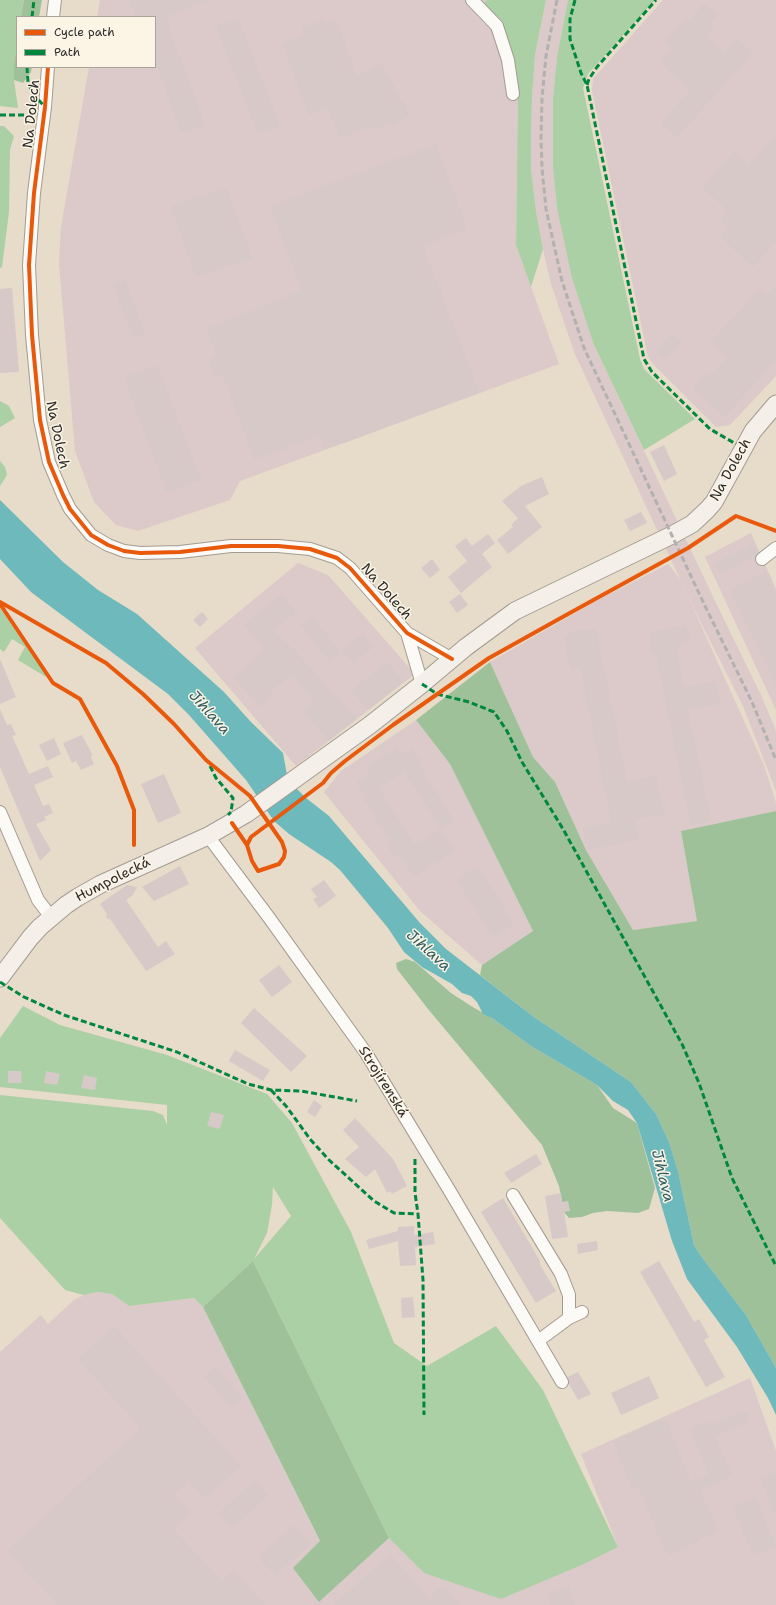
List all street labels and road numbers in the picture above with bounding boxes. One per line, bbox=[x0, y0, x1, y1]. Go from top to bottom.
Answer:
street label: Na Dolech bbox=[20, 79, 44, 149]
street label: Na Dolech bbox=[42, 400, 72, 470]
street label: Na Dolech bbox=[707, 436, 755, 504]
street label: Na Dolech bbox=[357, 560, 415, 624]
street label: Humpolecká bbox=[73, 854, 153, 906]
street label: Strojírenská bbox=[355, 1043, 411, 1121]

